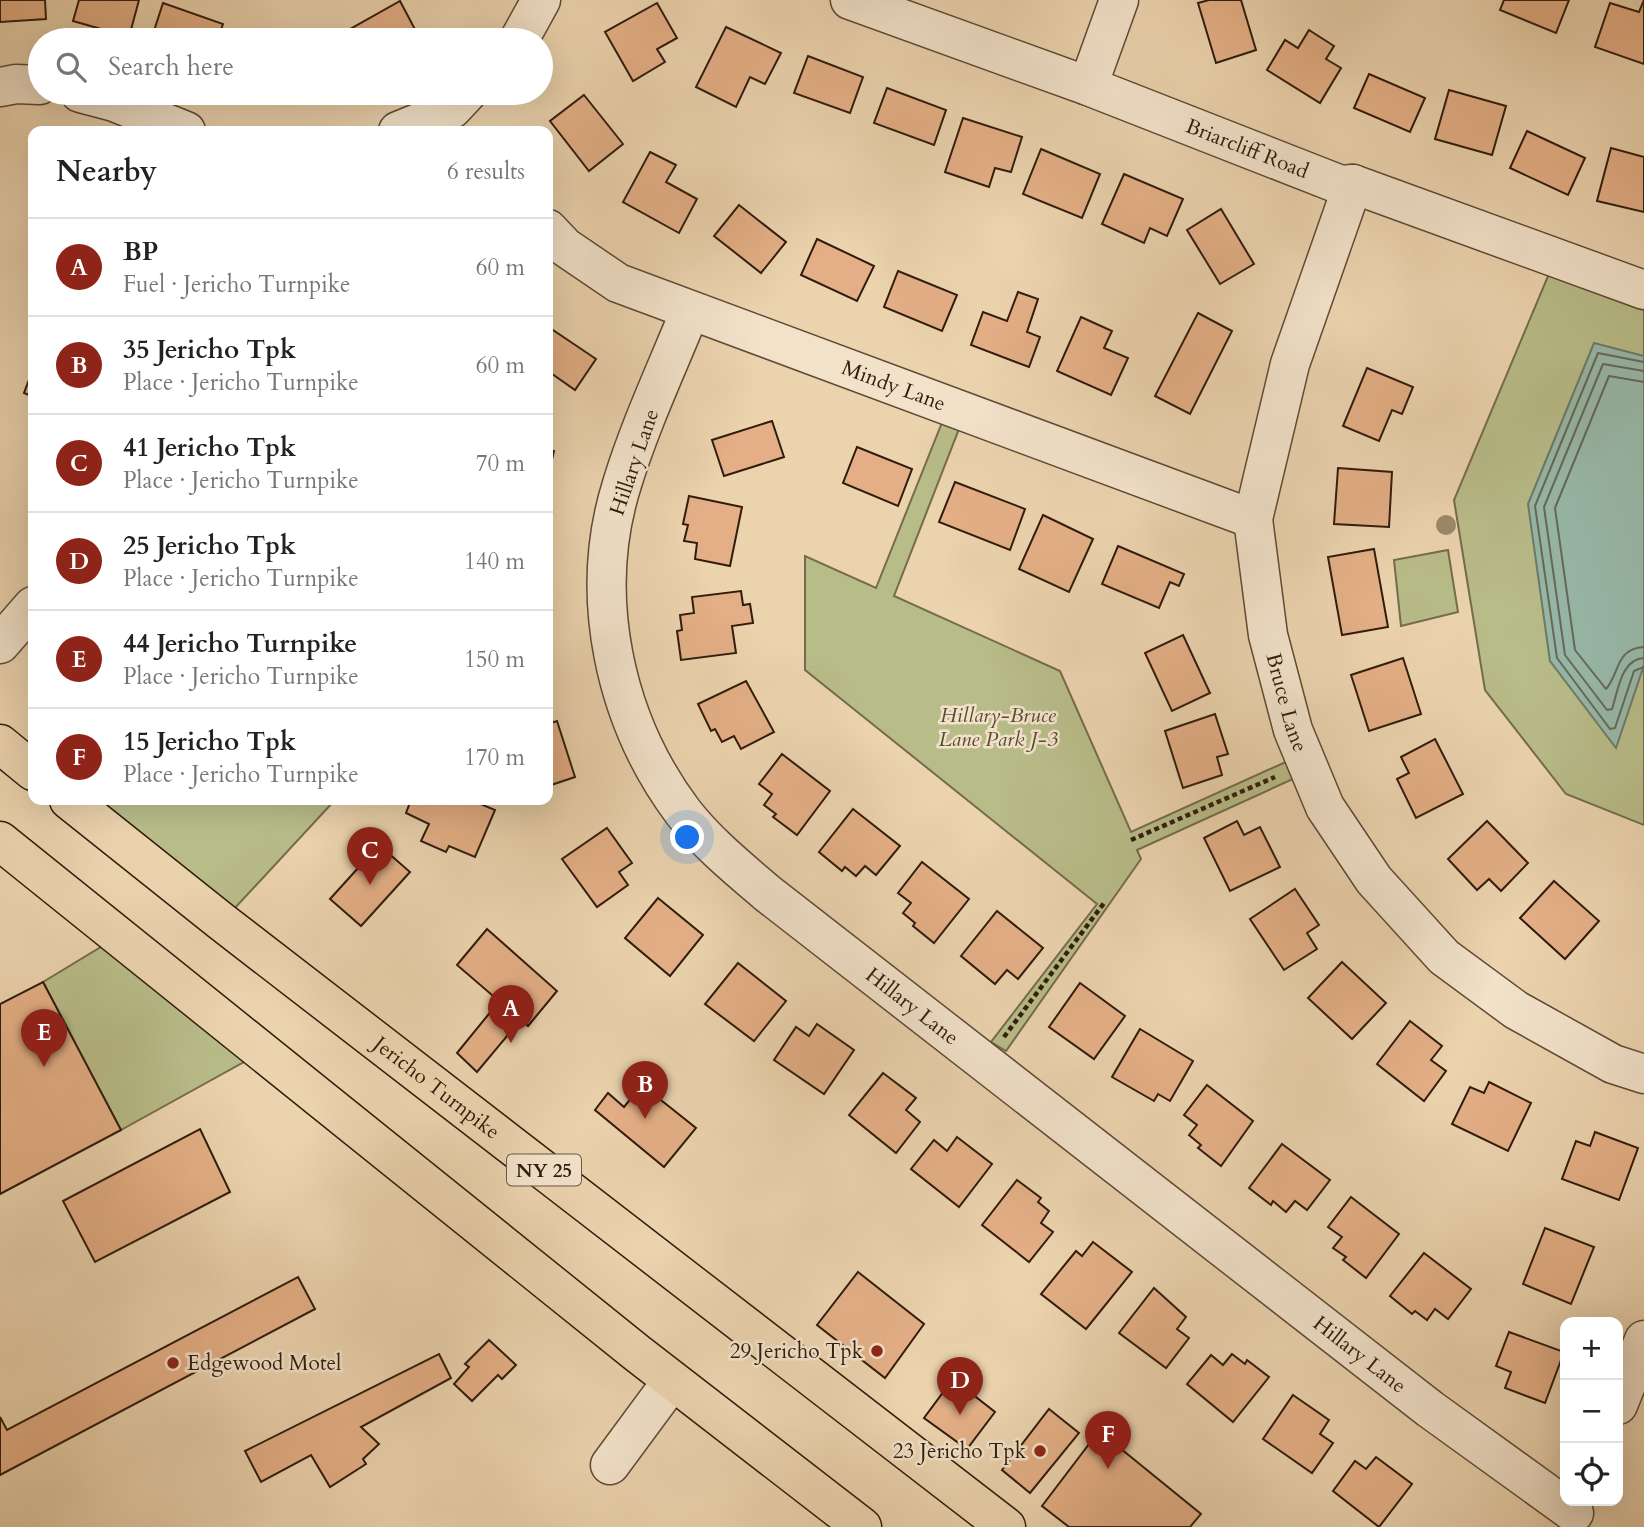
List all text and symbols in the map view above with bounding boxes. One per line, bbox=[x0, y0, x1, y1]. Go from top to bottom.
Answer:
search box bbox=[28, 28, 553, 105]
icon: search bbox=[52, 48, 90, 86]
text: Search here bbox=[108, 49, 234, 84]
street label: Briarcliff Road bbox=[1181, 112, 1313, 186]
text: Nearby bbox=[56, 151, 157, 192]
text: 6 results bbox=[447, 156, 525, 187]
text: BP bbox=[123, 234, 158, 269]
text: A bbox=[70, 252, 88, 283]
text: 60 m bbox=[476, 252, 525, 283]
text: Fuel · Jericho Turnpike bbox=[123, 269, 350, 300]
text: 35 Jericho Tpk bbox=[123, 332, 296, 367]
text: B bbox=[71, 350, 87, 381]
text: 60 m bbox=[476, 350, 525, 381]
street label: Mindy Lane bbox=[838, 353, 950, 419]
text: Place · Jericho Turnpike bbox=[123, 367, 359, 398]
street label: Hillary Lane bbox=[603, 405, 666, 519]
text: 41 Jericho Tpk bbox=[123, 430, 296, 465]
text: C bbox=[70, 448, 88, 479]
text: 70 m bbox=[476, 448, 525, 479]
text: Place · Jericho Turnpike bbox=[123, 465, 359, 496]
text: 25 Jericho Tpk bbox=[123, 528, 296, 563]
text: D bbox=[69, 546, 89, 577]
text: 140 m bbox=[464, 546, 525, 577]
text: Place · Jericho Turnpike bbox=[123, 563, 359, 594]
text: 44 Jericho Turnpike bbox=[123, 626, 357, 661]
text: E bbox=[72, 644, 86, 675]
text: 150 m bbox=[464, 644, 525, 675]
street label: Bruce Lane bbox=[1258, 650, 1315, 757]
text: Place · Jericho Turnpike bbox=[123, 661, 359, 692]
park label: Hillary-Bruce Lane Park J-3 bbox=[938, 701, 1058, 754]
text: 15 Jericho Tpk bbox=[123, 724, 296, 759]
text: F bbox=[72, 742, 86, 773]
text: 170 m bbox=[464, 742, 525, 773]
text: Place · Jericho Turnpike bbox=[123, 759, 359, 790]
your location bbox=[670, 820, 704, 854]
pin: C bbox=[347, 827, 393, 885]
street label: Hillary Lane bbox=[859, 961, 965, 1052]
pin: A bbox=[488, 985, 534, 1043]
pin: E bbox=[21, 1009, 67, 1067]
street label: Jericho Turnpike bbox=[365, 1028, 506, 1146]
pin: B bbox=[622, 1061, 668, 1119]
road number: NY 25 bbox=[507, 1154, 581, 1186]
street label: Hillary Lane bbox=[1307, 1309, 1412, 1400]
map controls bbox=[1560, 1317, 1623, 1506]
button: + bbox=[1560, 1317, 1623, 1380]
place label: 29 Jericho Tpk bbox=[730, 1337, 864, 1366]
marker: 29 Jericho Tpk bbox=[869, 1343, 885, 1359]
place label: Edgewood Motel bbox=[187, 1349, 341, 1378]
marker: Edgewood Motel bbox=[165, 1355, 181, 1371]
pin: D bbox=[937, 1357, 983, 1415]
button: − bbox=[1560, 1380, 1623, 1443]
pin: F bbox=[1085, 1411, 1131, 1469]
place label: 23 Jericho Tpk bbox=[893, 1437, 1027, 1466]
marker: 23 Jericho Tpk bbox=[1032, 1443, 1048, 1459]
button: locate bbox=[1560, 1443, 1623, 1506]

